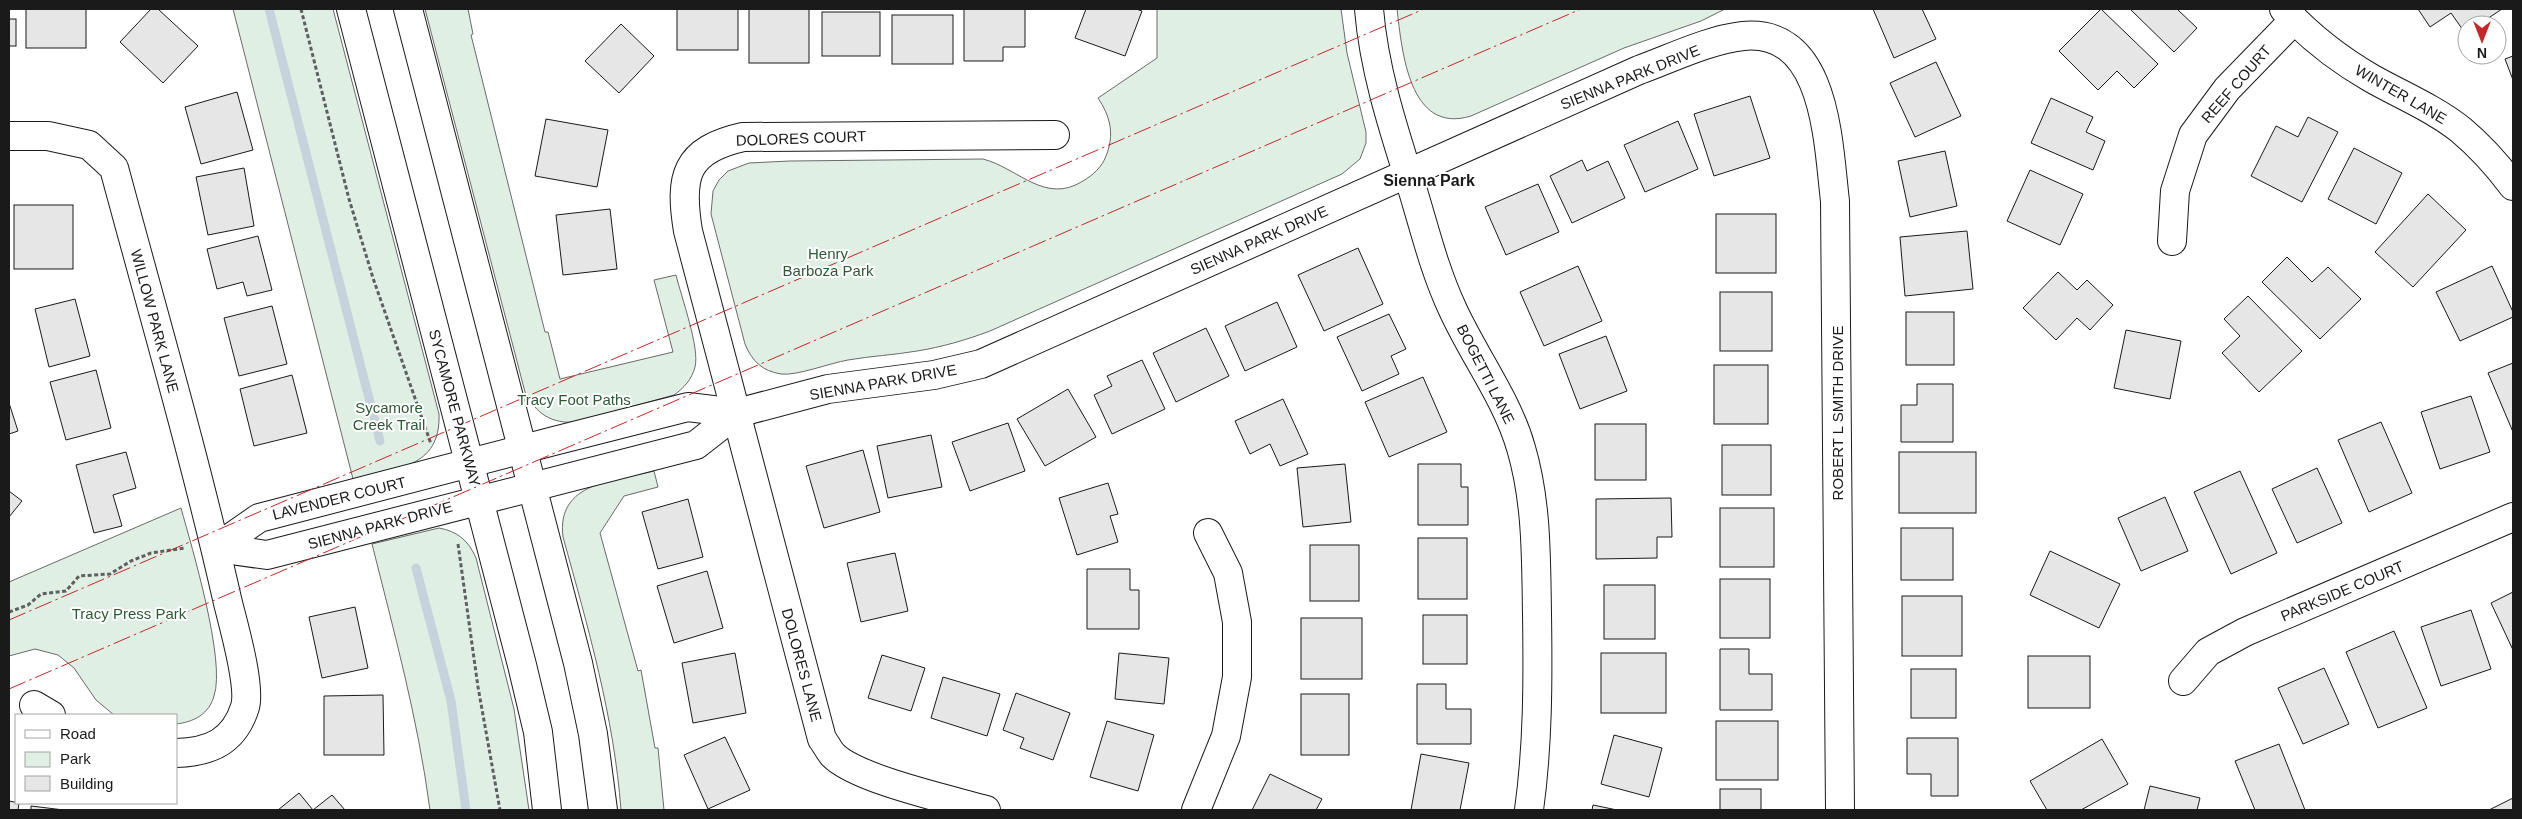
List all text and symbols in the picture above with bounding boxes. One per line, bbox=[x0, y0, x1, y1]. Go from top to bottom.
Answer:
north arrow bbox=[2457, 15, 2507, 65]
street label: SIENNA PARK DRIVE bbox=[1558, 41, 1702, 113]
street label: REEF COURT bbox=[2198, 42, 2274, 126]
text: N bbox=[2477, 45, 2487, 61]
street label: WINTER LANE bbox=[2352, 61, 2450, 127]
street label: DOLORES COURT bbox=[735, 127, 867, 149]
district label: Sienna Park bbox=[1383, 172, 1475, 189]
street label: SIENNA PARK DRIVE bbox=[1188, 202, 1330, 278]
park label: Henry Barboza Park bbox=[783, 245, 874, 279]
street label: WILLOW PARK LANE bbox=[128, 247, 182, 395]
street label: BOGETTI LANE bbox=[1454, 321, 1518, 427]
street label: ROBERT L SMITH DRIVE bbox=[1829, 326, 1846, 500]
street label: SYCAMORE PARKWAY bbox=[426, 327, 484, 489]
street label: SIENNA PARK DRIVE bbox=[808, 361, 958, 403]
park label: Tracy Foot Paths bbox=[517, 391, 631, 408]
park label: Sycamore Creek Trail bbox=[353, 399, 425, 433]
street label: LAVENDER COURT bbox=[270, 473, 408, 523]
street label: SIENNA PARK DRIVE bbox=[306, 498, 454, 552]
street label: PARKSIDE COURT bbox=[2278, 557, 2406, 625]
park label: Tracy Press Park bbox=[72, 605, 187, 622]
street label: DOLORES LANE bbox=[779, 606, 825, 724]
legend bbox=[15, 714, 178, 804]
text: Road bbox=[60, 725, 96, 742]
text: Park bbox=[60, 750, 91, 767]
text: Building bbox=[60, 775, 113, 792]

